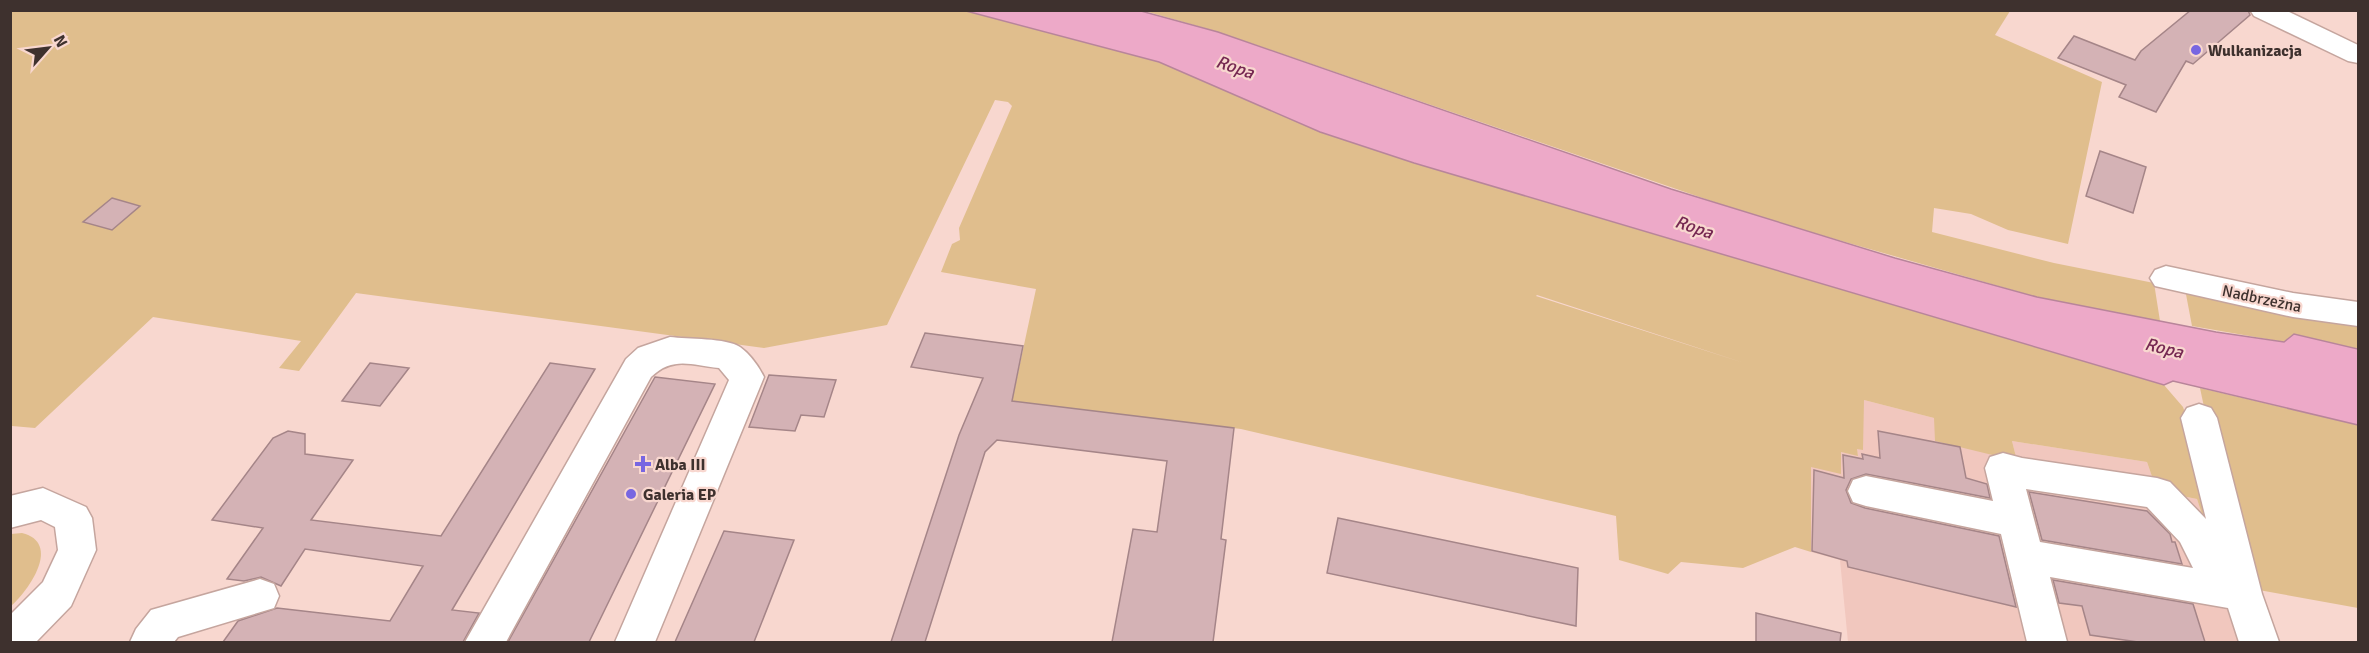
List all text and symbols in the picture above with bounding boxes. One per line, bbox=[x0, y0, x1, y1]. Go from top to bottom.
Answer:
north arrow bbox=[18, 18, 78, 78]
text: N bbox=[49, 32, 72, 51]
place label: Wulkanizacja bbox=[2208, 41, 2302, 61]
marker: Wulkanizacja bbox=[2189, 43, 2203, 57]
water label: Ropa bbox=[1213, 50, 1258, 84]
water label: Ropa bbox=[1672, 210, 1717, 244]
street label: Nadbrzeżna bbox=[2220, 281, 2303, 317]
water label: Ropa bbox=[2143, 333, 2186, 364]
place label: Alba III bbox=[655, 455, 705, 475]
marker: Alba III bbox=[636, 457, 650, 471]
place label: Galeria EP bbox=[643, 485, 716, 505]
marker: Galeria EP bbox=[624, 487, 638, 501]

